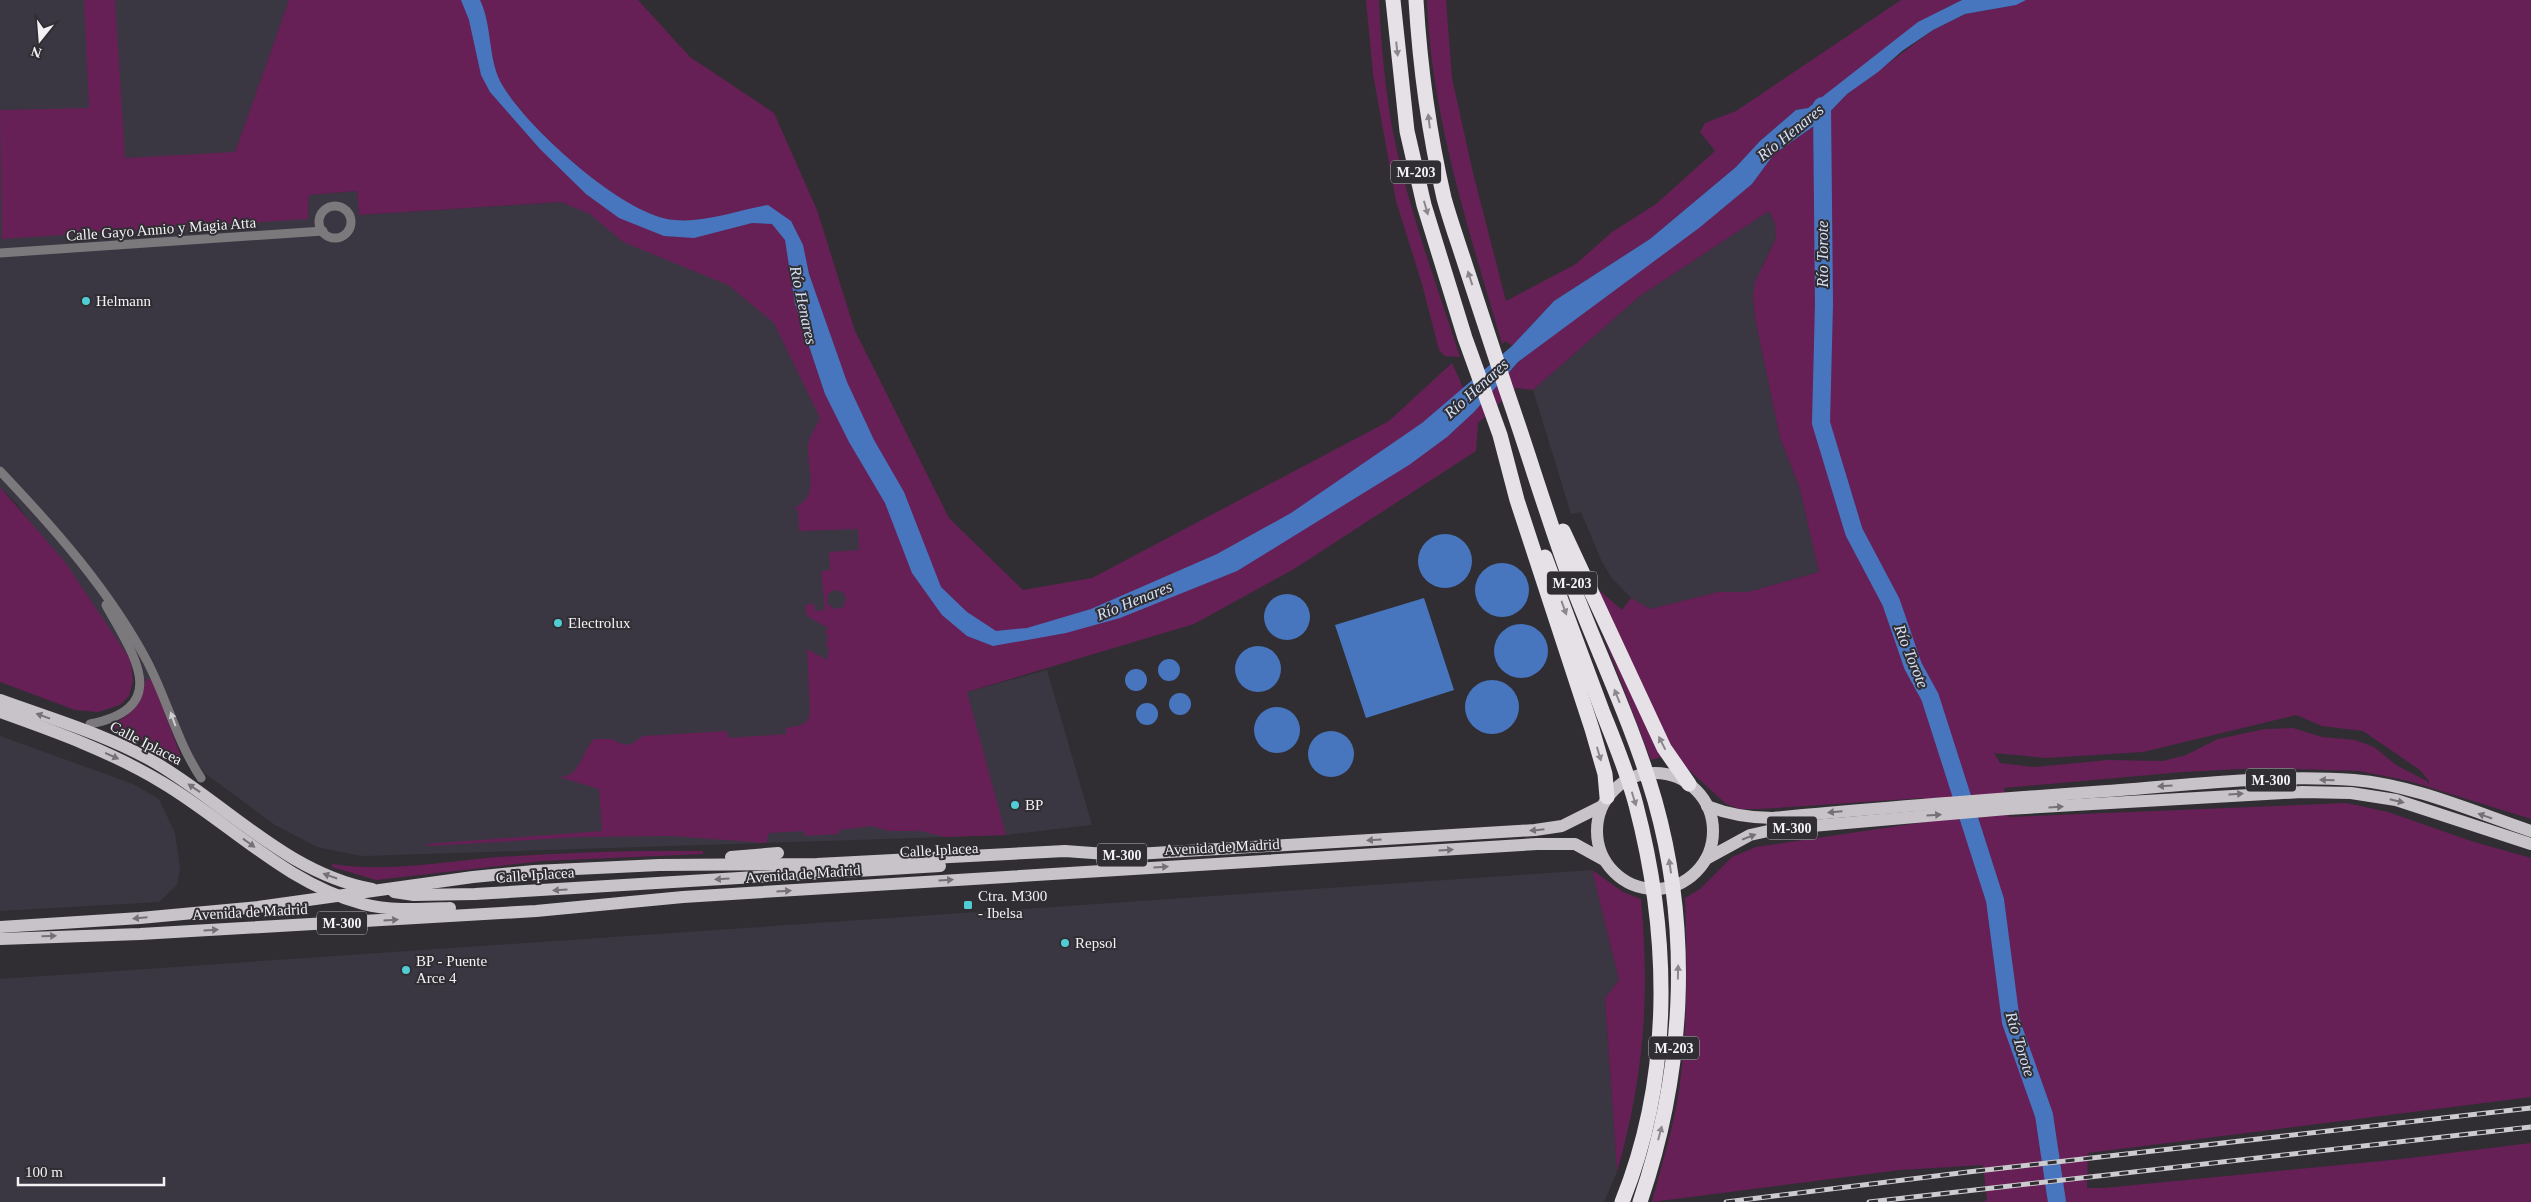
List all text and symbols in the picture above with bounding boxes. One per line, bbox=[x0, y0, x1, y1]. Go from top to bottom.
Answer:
north arrow bbox=[15, 15, 65, 65]
one-way arrow bbox=[1393, 41, 1401, 57]
text: N bbox=[29, 43, 43, 61]
water label: Río Henares bbox=[1753, 101, 1827, 165]
one-way arrow bbox=[1425, 112, 1433, 128]
road number: M-203 bbox=[1391, 160, 1441, 183]
one-way arrow bbox=[1422, 201, 1430, 216]
street label: Calle Gayo Annio y Magia Atta bbox=[65, 214, 257, 244]
water label: Río Torote bbox=[1814, 221, 1831, 288]
water label: Río Henares bbox=[787, 263, 820, 346]
one-way arrow bbox=[1465, 270, 1473, 285]
place label: Helmann bbox=[96, 293, 151, 309]
marker: Helmann bbox=[80, 295, 92, 307]
water label: Río Henares bbox=[1440, 355, 1512, 422]
road number: M-203 bbox=[1547, 572, 1597, 594]
water label: Río Henares bbox=[1093, 578, 1174, 624]
one-way arrow bbox=[1561, 600, 1568, 615]
place label: Electrolux bbox=[568, 615, 631, 631]
marker: Electrolux bbox=[552, 617, 564, 629]
water label: Río Torote bbox=[1891, 621, 1932, 690]
one-way arrow bbox=[1612, 689, 1620, 703]
one-way arrow bbox=[169, 711, 177, 726]
one-way arrow bbox=[36, 712, 51, 719]
street label: Calle Iplacea bbox=[107, 718, 185, 768]
one-way arrow bbox=[1658, 736, 1666, 750]
one-way arrow bbox=[1596, 746, 1604, 761]
one-way arrow bbox=[105, 753, 119, 761]
road number: M-300 bbox=[2246, 768, 2296, 792]
one-way arrow bbox=[2319, 775, 2335, 783]
one-way arrow bbox=[2157, 782, 2173, 790]
one-way arrow bbox=[187, 783, 201, 793]
one-way arrow bbox=[2228, 790, 2244, 798]
one-way arrow bbox=[1630, 792, 1638, 807]
place label: BP bbox=[1025, 797, 1043, 813]
one-way arrow bbox=[2390, 797, 2405, 805]
marker: BP bbox=[1009, 799, 1021, 811]
one-way arrow bbox=[2048, 802, 2064, 810]
one-way arrow bbox=[1826, 808, 1842, 816]
one-way arrow bbox=[1926, 811, 1942, 819]
one-way arrow bbox=[2477, 811, 2492, 819]
road number: M-300 bbox=[1767, 816, 1817, 840]
one-way arrow bbox=[1528, 826, 1544, 834]
one-way arrow bbox=[1742, 833, 1757, 841]
street label: Avenida de Madrid bbox=[1164, 836, 1281, 858]
one-way arrow bbox=[1366, 837, 1382, 845]
one-way arrow bbox=[242, 838, 255, 849]
street label: Calle Iplacea bbox=[899, 840, 979, 860]
road number: M-300 bbox=[1097, 844, 1147, 866]
one-way arrow bbox=[1438, 846, 1454, 854]
one-way arrow bbox=[1665, 857, 1673, 873]
street label: Avenida de Madrid bbox=[745, 862, 862, 886]
one-way arrow bbox=[1153, 862, 1169, 870]
street label: Calle Iplacea bbox=[495, 864, 575, 886]
one-way arrow bbox=[322, 872, 337, 880]
one-way arrow bbox=[714, 876, 730, 884]
one-way arrow bbox=[939, 876, 955, 884]
one-way arrow bbox=[551, 886, 567, 894]
one-way arrow bbox=[777, 887, 793, 895]
place label: Ctra. M300 - Ibelsa bbox=[978, 888, 1047, 921]
marker: Ctra. M300 - Ibelsa bbox=[962, 899, 974, 911]
street label: Avenida de Madrid bbox=[192, 901, 309, 923]
road number: M-300 bbox=[317, 911, 367, 934]
one-way arrow bbox=[131, 915, 147, 923]
one-way arrow bbox=[383, 916, 399, 924]
one-way arrow bbox=[203, 925, 219, 933]
one-way arrow bbox=[41, 932, 57, 940]
place label: Repsol bbox=[1075, 935, 1117, 951]
marker: Repsol bbox=[1059, 937, 1071, 949]
place label: BP - Puente Arce 4 bbox=[416, 953, 487, 986]
marker: BP - Puente Arce 4 bbox=[400, 964, 412, 976]
one-way arrow bbox=[1675, 964, 1683, 980]
water label: Río Torote bbox=[2002, 1009, 2038, 1079]
road number: M-203 bbox=[1649, 1036, 1699, 1060]
one-way arrow bbox=[1657, 1126, 1665, 1141]
scale bar bbox=[18, 1154, 164, 1186]
text: 100 m bbox=[25, 1164, 63, 1180]

